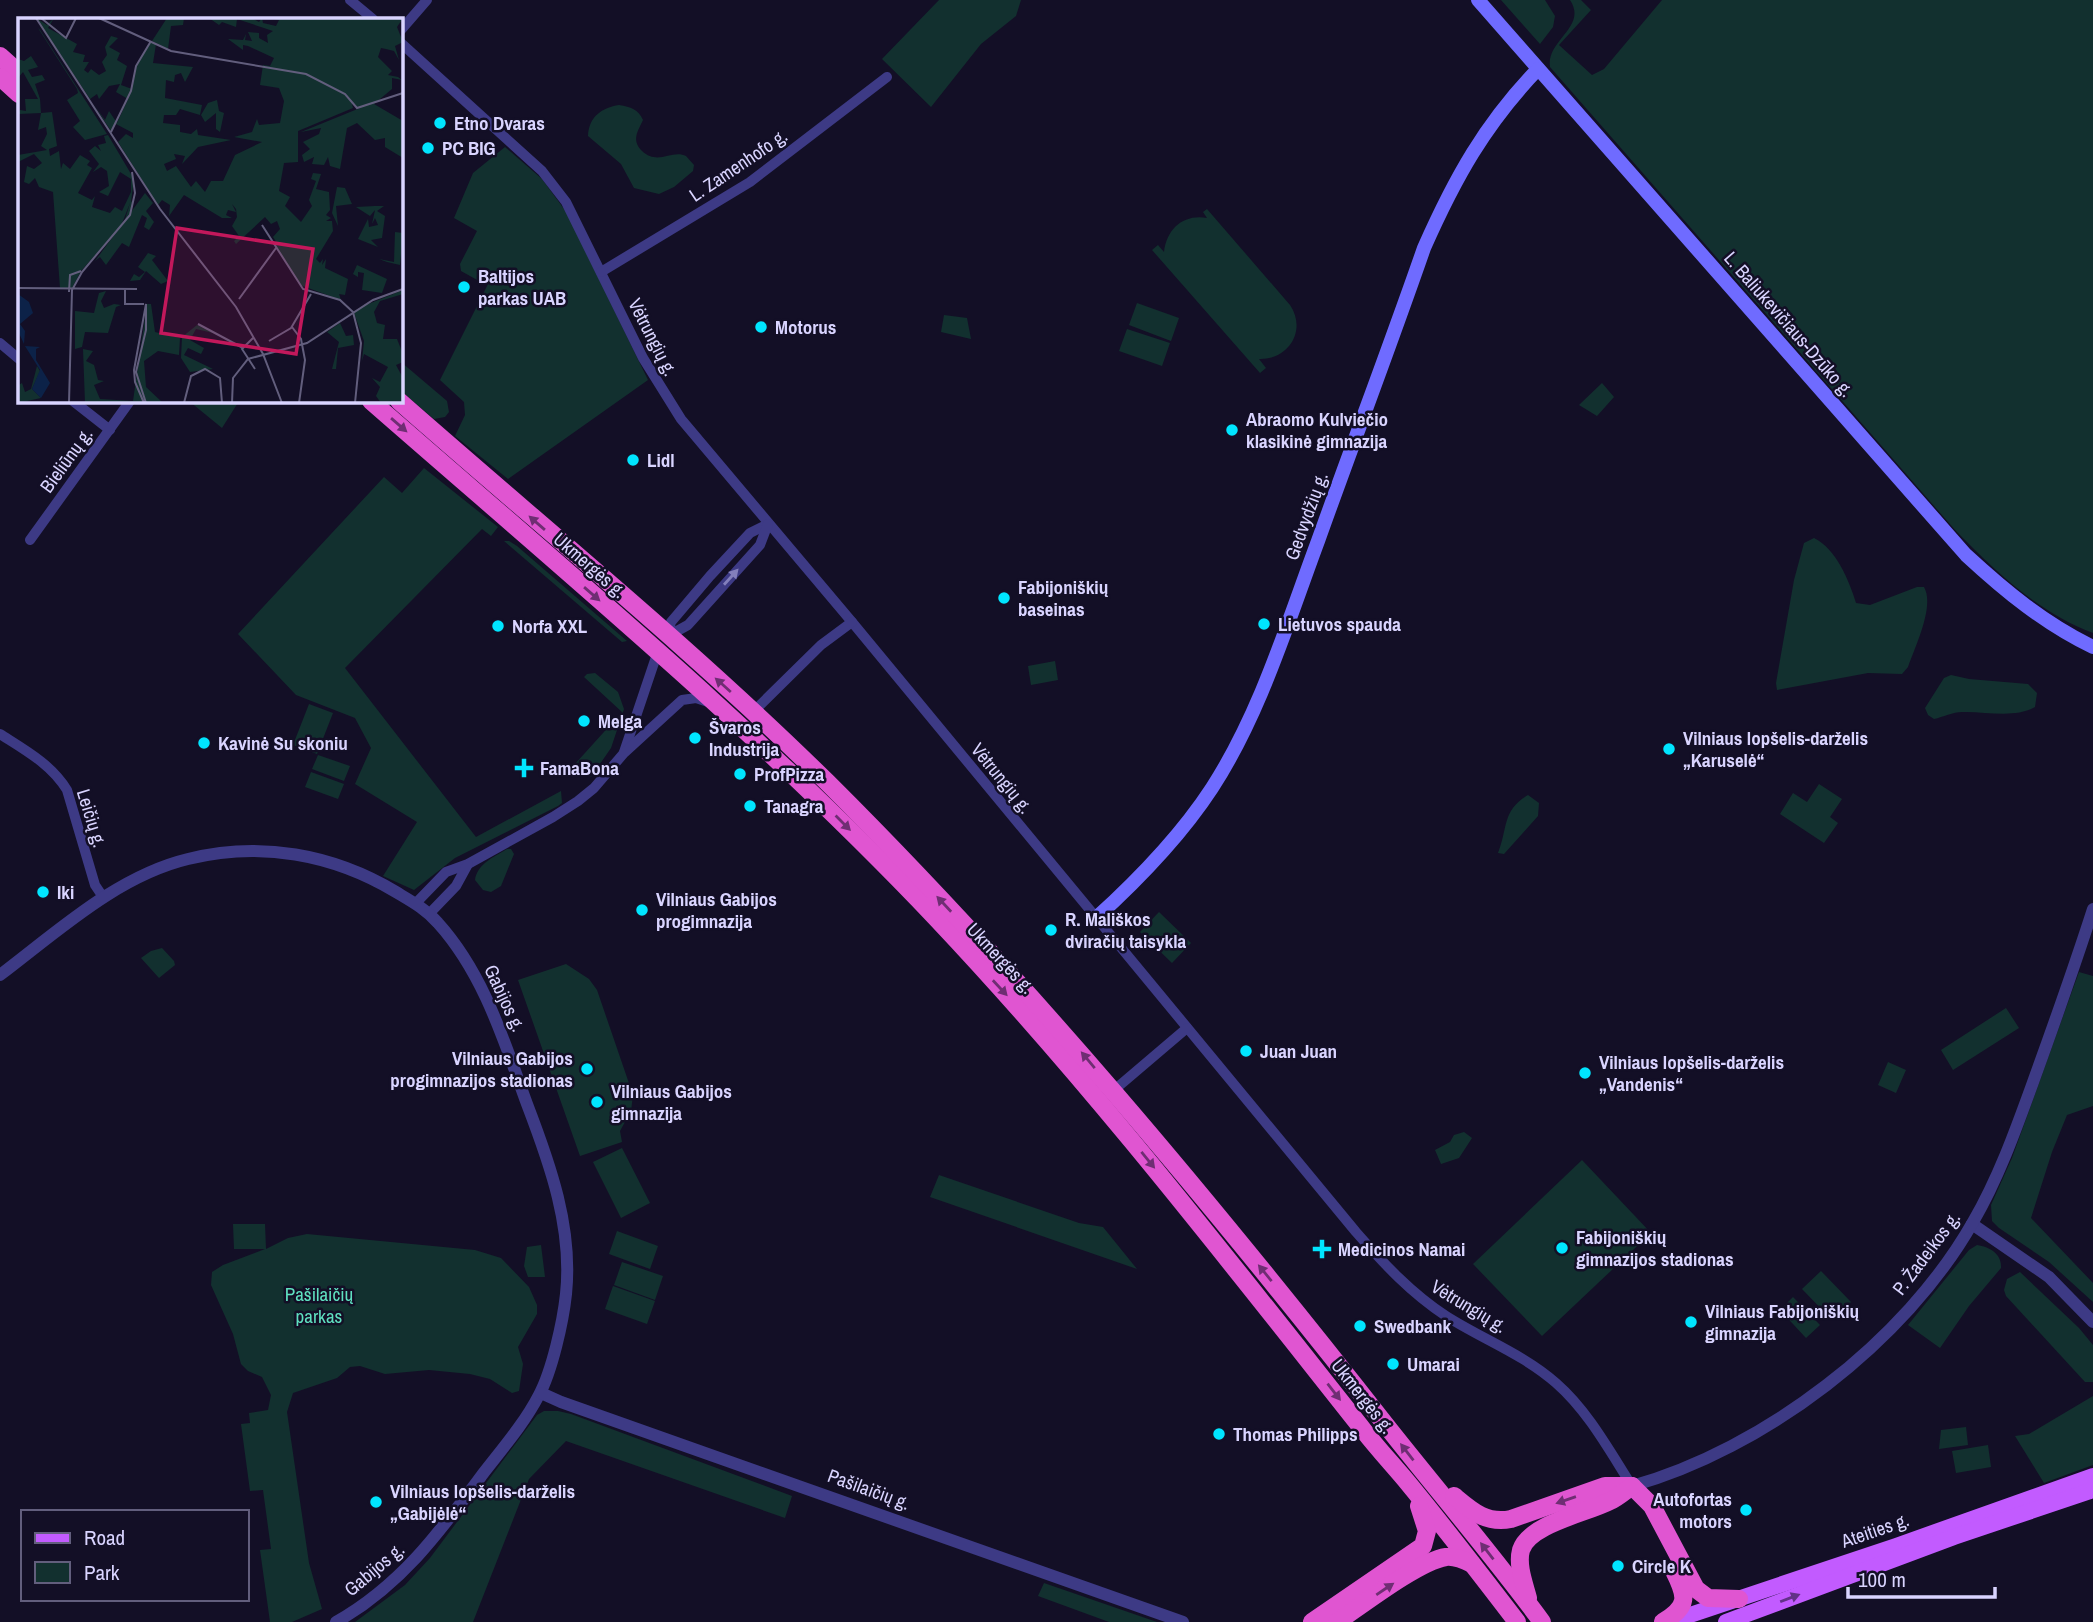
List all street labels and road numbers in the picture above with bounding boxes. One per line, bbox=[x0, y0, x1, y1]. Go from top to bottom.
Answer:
street label: L. Zamenhofo g. bbox=[684, 122, 792, 208]
street label: L. Baliukevičiaus-Dzūko g. bbox=[1718, 246, 1860, 402]
street label: Vėtrungių g. bbox=[622, 294, 684, 380]
street label: Bieliūnų g. bbox=[34, 422, 98, 498]
street label: Gedvydžių g. bbox=[1278, 468, 1334, 564]
street label: Ukmergės g. bbox=[548, 526, 632, 604]
street label: Vėtrungių g. bbox=[965, 737, 1039, 819]
street label: Leičių g. bbox=[71, 786, 113, 850]
street label: Ukmergės g. bbox=[961, 917, 1041, 999]
street label: Gabijos g. bbox=[478, 960, 532, 1036]
street label: P. Žadeikos g. bbox=[1886, 1206, 1966, 1300]
street label: Vėtrungių g. bbox=[1426, 1273, 1512, 1339]
street label: Ukmergės g. bbox=[1326, 1353, 1400, 1439]
street label: Pašilaičių g. bbox=[824, 1462, 914, 1516]
street label: Ateities g. bbox=[1837, 1506, 1912, 1554]
street label: Gabijos g. bbox=[338, 1536, 410, 1602]

